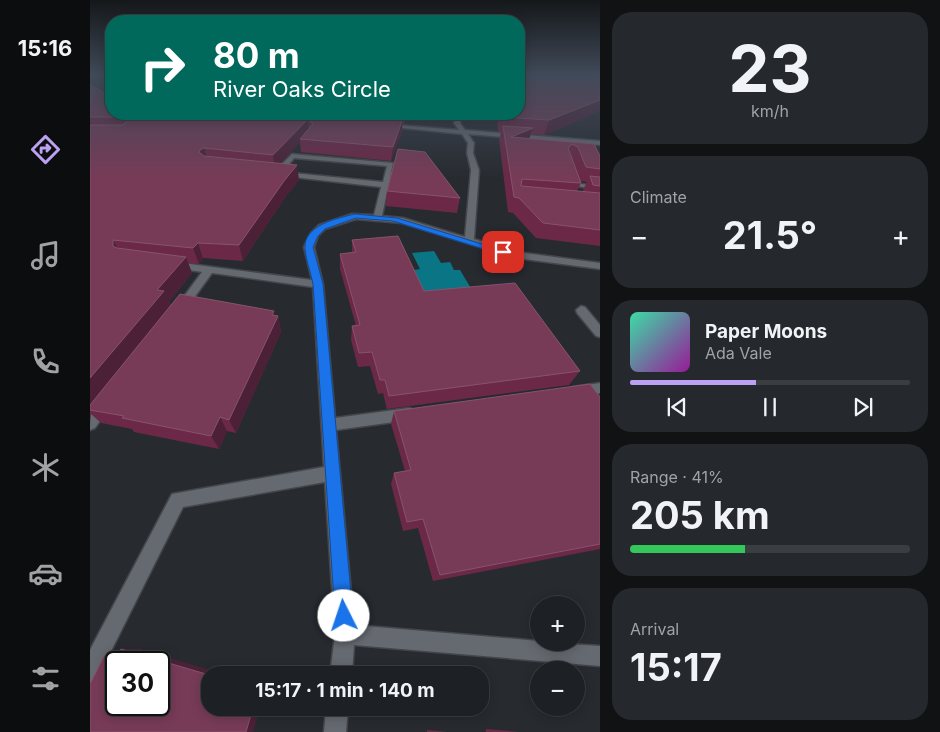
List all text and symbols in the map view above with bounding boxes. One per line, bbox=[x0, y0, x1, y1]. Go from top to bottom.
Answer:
text: 23 bbox=[729, 29, 811, 108]
text: 80 m bbox=[213, 34, 300, 76]
text: 15:16 bbox=[18, 35, 72, 61]
icon: right bbox=[130, 35, 195, 100]
text: River Oaks Circle bbox=[213, 76, 391, 102]
text: km/h bbox=[751, 101, 789, 121]
icon: directions bbox=[28, 132, 63, 167]
text: Climate bbox=[630, 187, 687, 207]
text: 21.5° bbox=[723, 212, 817, 258]
text: − bbox=[630, 219, 649, 253]
text: + bbox=[891, 219, 910, 253]
pin bbox=[482, 231, 524, 273]
icon: music bbox=[28, 238, 63, 273]
icon: arrive bbox=[489, 238, 517, 266]
text: Paper Moons bbox=[705, 320, 827, 343]
text: Ada Vale bbox=[705, 343, 772, 363]
icon: phone bbox=[28, 344, 63, 379]
icon: previous bbox=[663, 393, 691, 421]
icon: pause bbox=[756, 393, 784, 421]
icon: next bbox=[849, 393, 877, 421]
icon: climate bbox=[28, 450, 63, 485]
text: Range · 41% bbox=[630, 467, 724, 487]
text: 205 km bbox=[630, 492, 770, 538]
icon: car bbox=[28, 556, 63, 591]
position arrow bbox=[317, 589, 369, 641]
map controls bbox=[530, 596, 585, 716]
button: + bbox=[530, 596, 585, 651]
text: Arrival bbox=[630, 619, 679, 639]
text: 15:17 bbox=[630, 644, 722, 690]
speed limit sign: 30 bbox=[105, 651, 170, 716]
icon: filters bbox=[28, 661, 63, 696]
button: − bbox=[530, 661, 585, 716]
text: 15:17 · 1 min · 140 m bbox=[255, 679, 435, 702]

